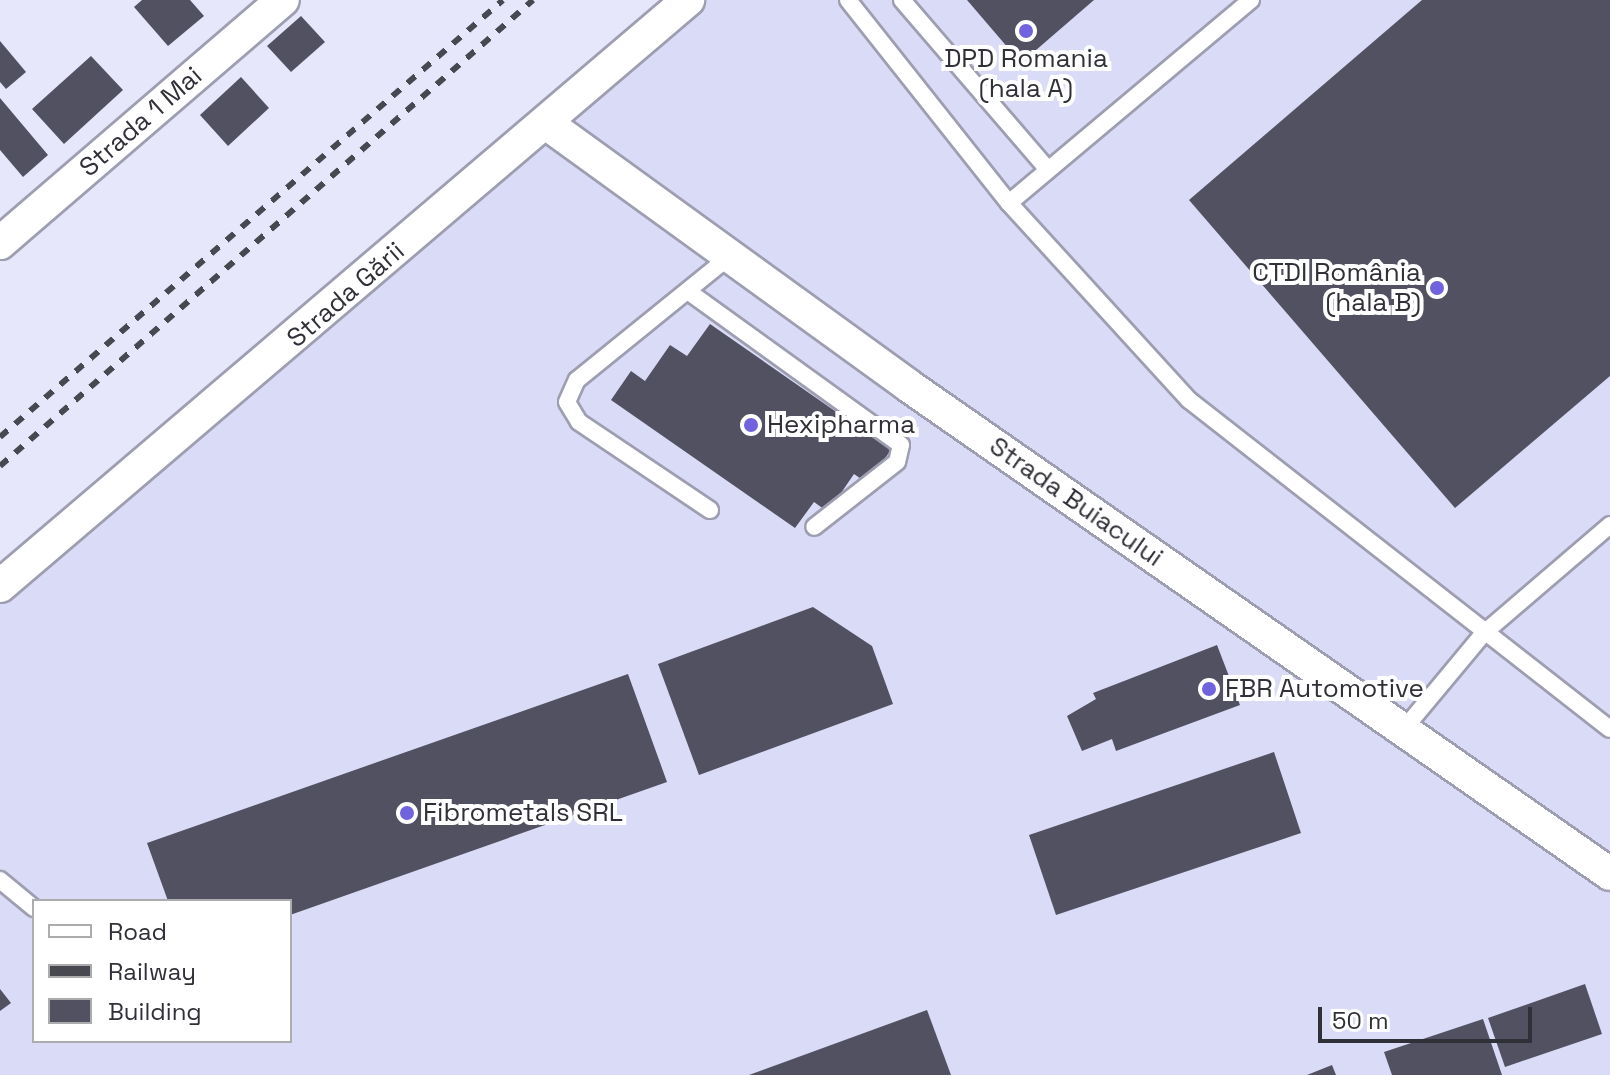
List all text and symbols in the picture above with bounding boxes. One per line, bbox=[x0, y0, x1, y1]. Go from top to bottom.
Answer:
marker: DPD Romania (hala A) bbox=[1017, 22, 1035, 40]
place label: DPD Romania (hala A) bbox=[944, 43, 1108, 104]
street label: Strada 1 Mai bbox=[74, 60, 208, 184]
street label: Strada Gării bbox=[281, 236, 411, 354]
place label: CTDI România (hala B) bbox=[1252, 257, 1421, 318]
marker: CTDI România (hala B) bbox=[1428, 279, 1446, 297]
place label: Hexipharma bbox=[767, 409, 915, 441]
marker: Hexipharma bbox=[742, 416, 760, 434]
street label: Strada Buiacului bbox=[983, 431, 1169, 573]
place label: FBR Automotive bbox=[1225, 673, 1424, 705]
marker: FBR Automotive bbox=[1200, 680, 1218, 698]
place label: Fibrometals SRL bbox=[423, 797, 623, 829]
marker: Fibrometals SRL bbox=[398, 804, 416, 822]
legend bbox=[32, 899, 292, 1043]
text: Road bbox=[108, 916, 167, 947]
text: Railway bbox=[108, 956, 196, 987]
scale bar bbox=[1322, 991, 1536, 1041]
text: Building bbox=[108, 996, 202, 1027]
text: 50 m bbox=[1332, 1005, 1389, 1036]

